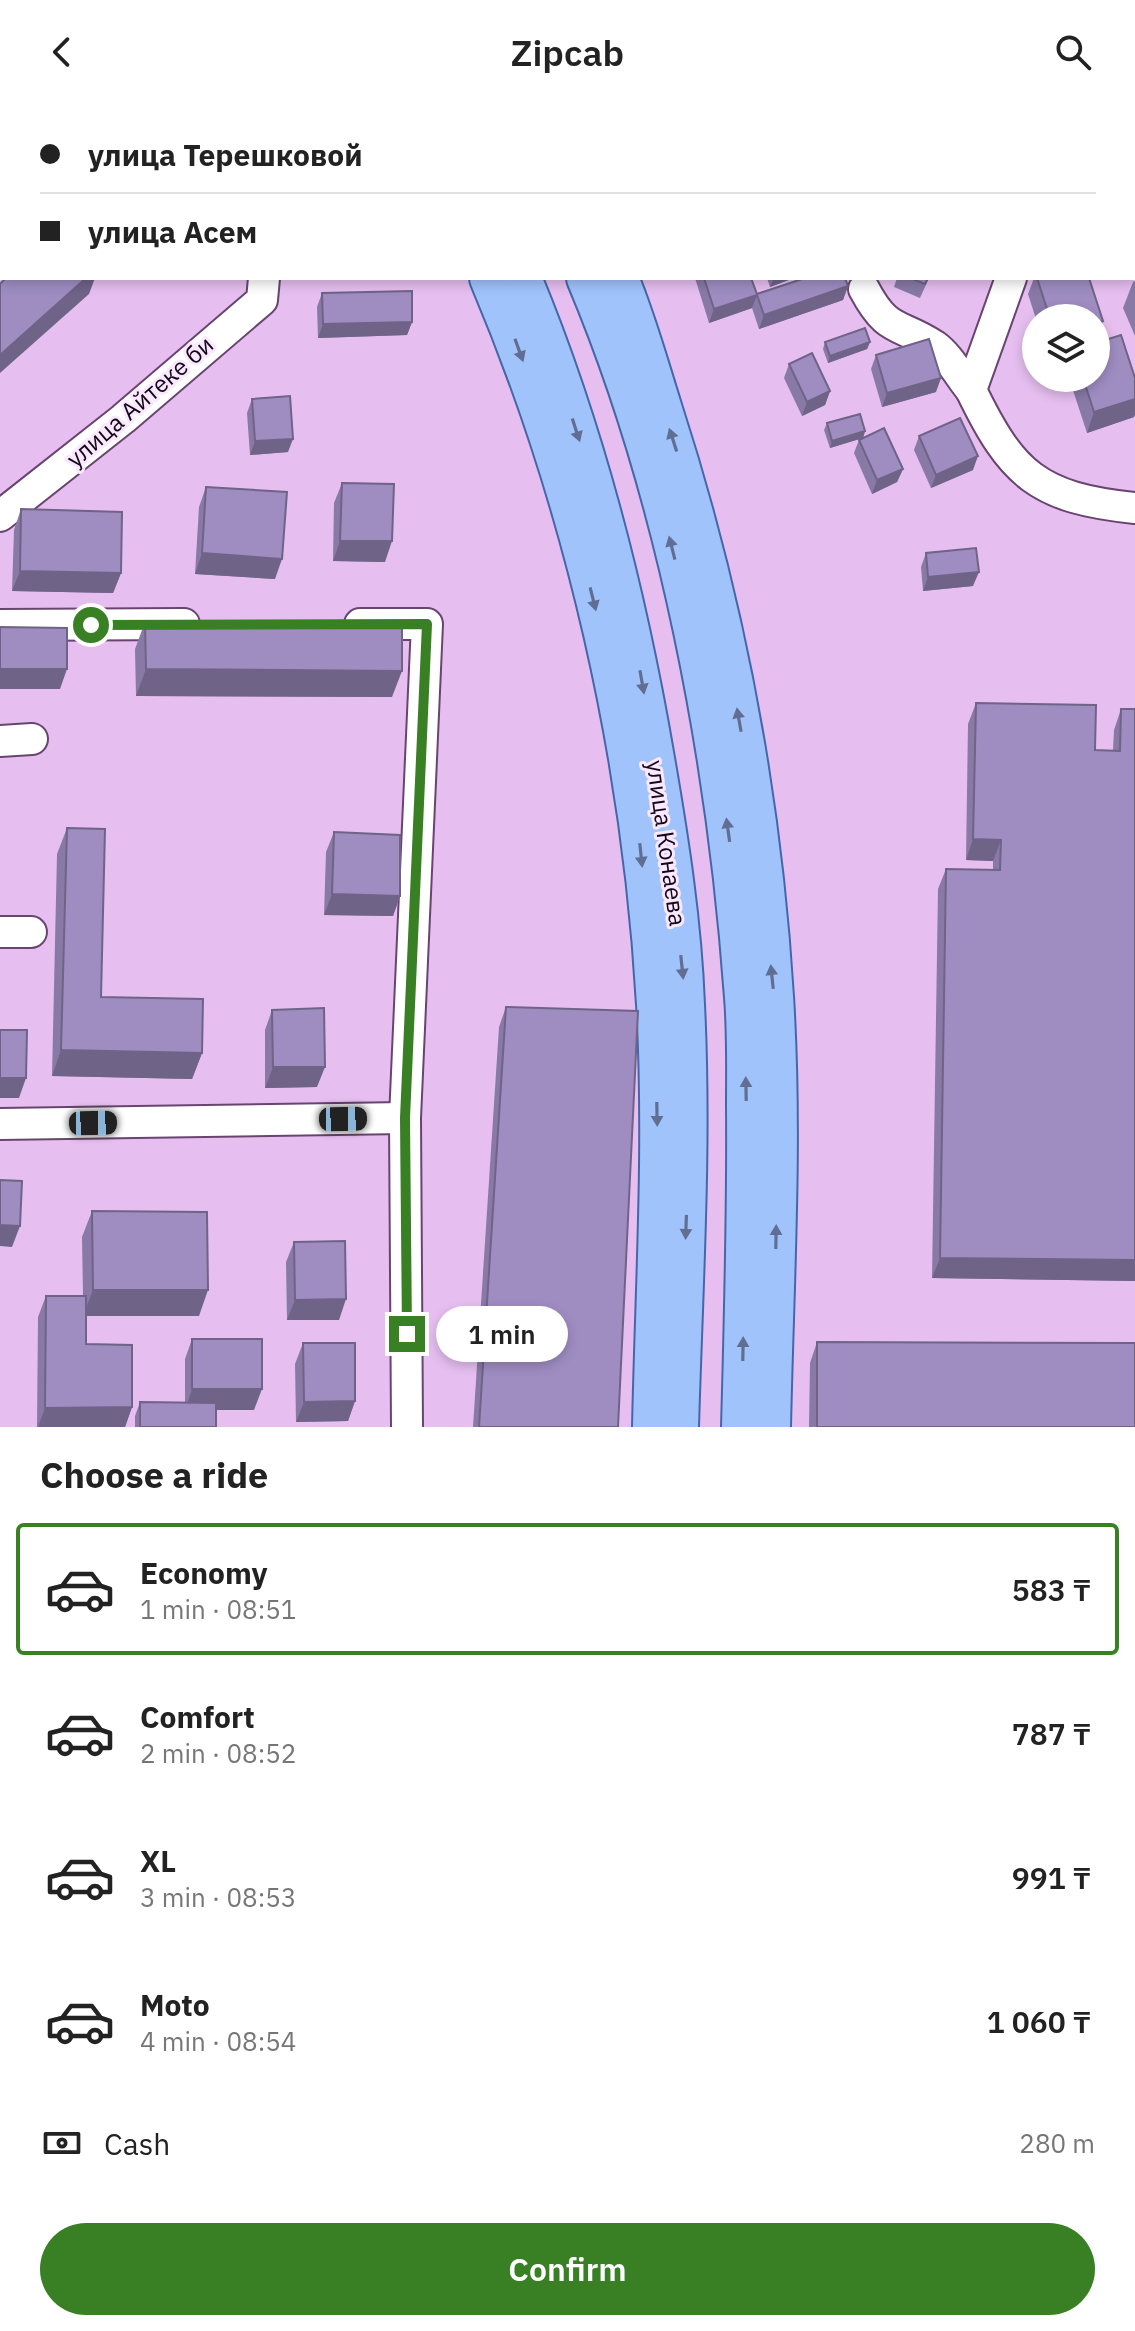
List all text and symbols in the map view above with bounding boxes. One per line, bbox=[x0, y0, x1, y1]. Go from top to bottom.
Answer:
text: Zipcab bbox=[511, 29, 624, 76]
icon: back bbox=[40, 30, 84, 74]
icon: search bbox=[1051, 30, 1095, 74]
text: улица Терешковой bbox=[88, 135, 363, 174]
text: улица Асем bbox=[88, 212, 257, 251]
map controls bbox=[1022, 304, 1110, 392]
button: layers bbox=[1022, 304, 1110, 392]
street label: улица Айтеке би bbox=[59, 328, 220, 474]
one-way arrow bbox=[513, 338, 526, 362]
one-way arrow bbox=[571, 419, 583, 443]
one-way arrow bbox=[666, 427, 679, 451]
one-way arrow bbox=[665, 535, 678, 560]
one-way arrow bbox=[587, 587, 600, 612]
route start bbox=[73, 607, 109, 643]
one-way arrow bbox=[636, 670, 649, 695]
one-way arrow bbox=[733, 707, 745, 732]
street label: улица Конаева bbox=[640, 758, 694, 928]
one-way arrow bbox=[721, 817, 734, 842]
one-way arrow bbox=[634, 843, 647, 868]
one-way arrow bbox=[675, 955, 688, 980]
one-way arrow bbox=[766, 964, 779, 989]
one-way arrow bbox=[740, 1076, 752, 1101]
one-way arrow bbox=[651, 1102, 663, 1127]
car bbox=[319, 1107, 367, 1131]
car bbox=[69, 1111, 117, 1135]
one-way arrow bbox=[680, 1215, 693, 1240]
one-way arrow bbox=[769, 1224, 782, 1249]
callout: 1 min bbox=[435, 1306, 567, 1362]
route end bbox=[389, 1316, 425, 1352]
text: 1 min bbox=[468, 1317, 536, 1351]
one-way arrow bbox=[737, 1336, 749, 1361]
text: Choose a ride bbox=[40, 1451, 268, 1498]
icon: car bbox=[44, 1553, 116, 1625]
text: Economy bbox=[140, 1553, 268, 1592]
text: 583 ₸ bbox=[1012, 1570, 1091, 1609]
text: 1 min · 08:51 bbox=[140, 1592, 296, 1626]
icon: car bbox=[44, 1697, 116, 1769]
text: Comfort bbox=[140, 1697, 255, 1736]
text: 787 ₸ bbox=[1012, 1714, 1091, 1753]
text: 2 min · 08:52 bbox=[140, 1736, 296, 1770]
icon: car bbox=[44, 1841, 116, 1913]
text: XL bbox=[140, 1841, 176, 1880]
text: 991 ₸ bbox=[1012, 1858, 1091, 1897]
text: 3 min · 08:53 bbox=[140, 1880, 296, 1914]
icon: car bbox=[44, 1985, 116, 2057]
text: Moto bbox=[140, 1985, 210, 2024]
text: 1 060 ₸ bbox=[987, 2002, 1091, 2041]
text: 4 min · 08:54 bbox=[140, 2024, 296, 2058]
icon: cash bbox=[40, 2121, 84, 2165]
text: Cash bbox=[104, 2124, 170, 2163]
text: 280 m bbox=[1019, 2126, 1095, 2160]
button: Confirm bbox=[40, 2223, 1095, 2315]

